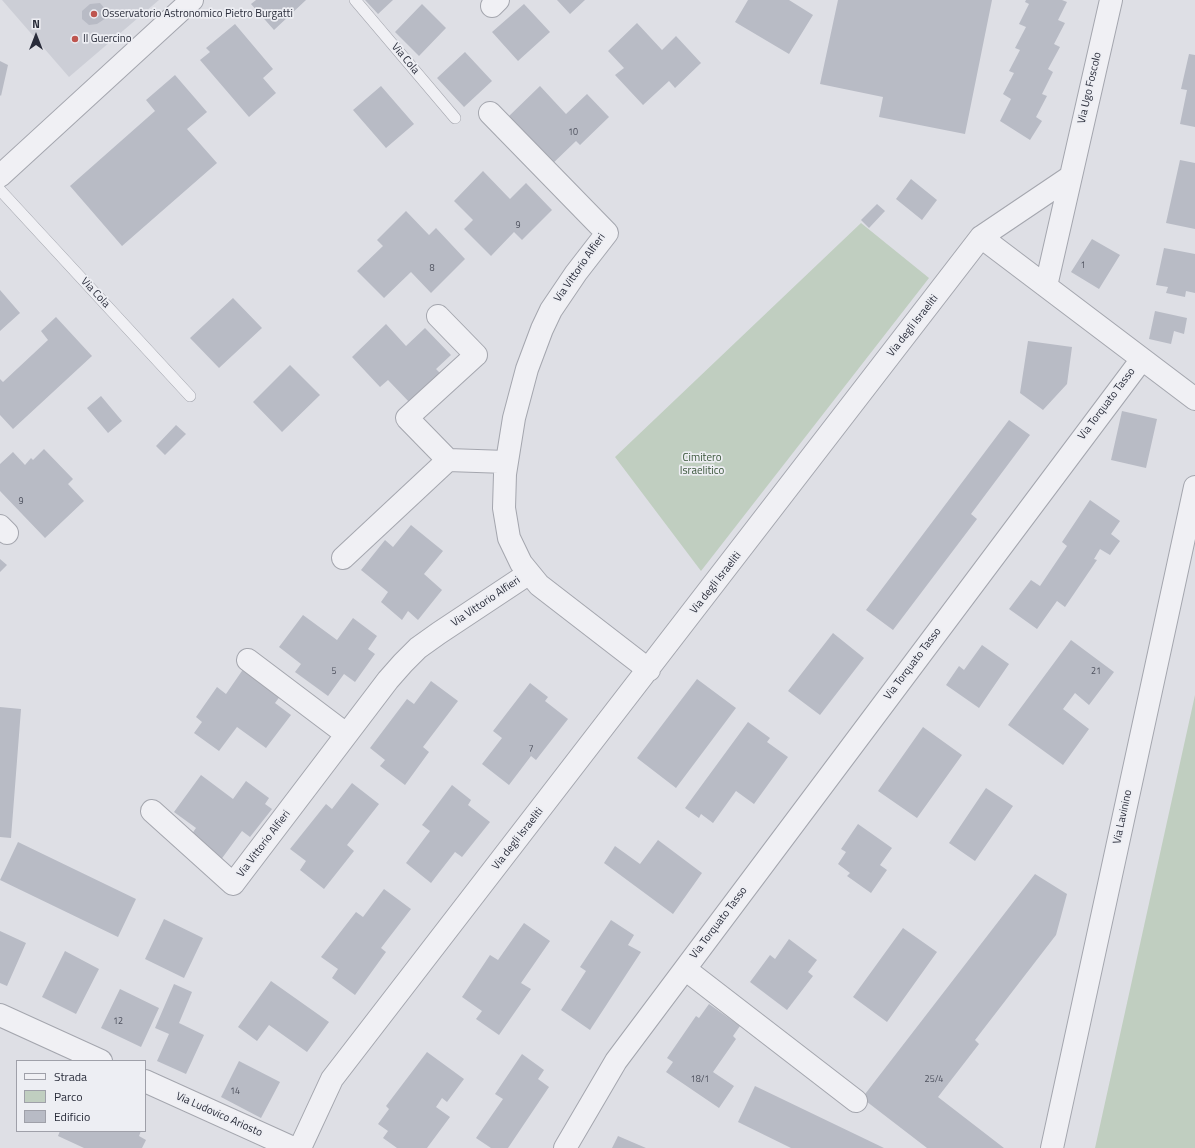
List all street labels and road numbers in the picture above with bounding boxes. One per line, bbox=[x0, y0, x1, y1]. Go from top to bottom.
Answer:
street label: Via Cola bbox=[388, 41, 422, 77]
street label: Via Ugo Foscolo bbox=[1075, 51, 1105, 125]
street label: Via Vittorio Alfieri bbox=[552, 231, 608, 305]
street label: Via Cola bbox=[78, 275, 112, 311]
street label: Via degli Israeliti bbox=[885, 292, 941, 360]
street label: Via Torquato Tasso bbox=[1076, 365, 1138, 443]
street label: Via degli Israeliti bbox=[688, 549, 744, 617]
street label: Via Vittorio Alfieri bbox=[449, 574, 523, 630]
street label: Via Torquato Tasso bbox=[882, 625, 944, 703]
street label: Via Lavinino bbox=[1111, 789, 1135, 845]
street label: Via degli Israeliti bbox=[490, 805, 546, 873]
street label: Via Vittorio Alfieri bbox=[235, 808, 293, 880]
street label: Via Torquato Tasso bbox=[688, 884, 750, 962]
street label: Via Ludovico Ariosto bbox=[174, 1090, 264, 1140]

